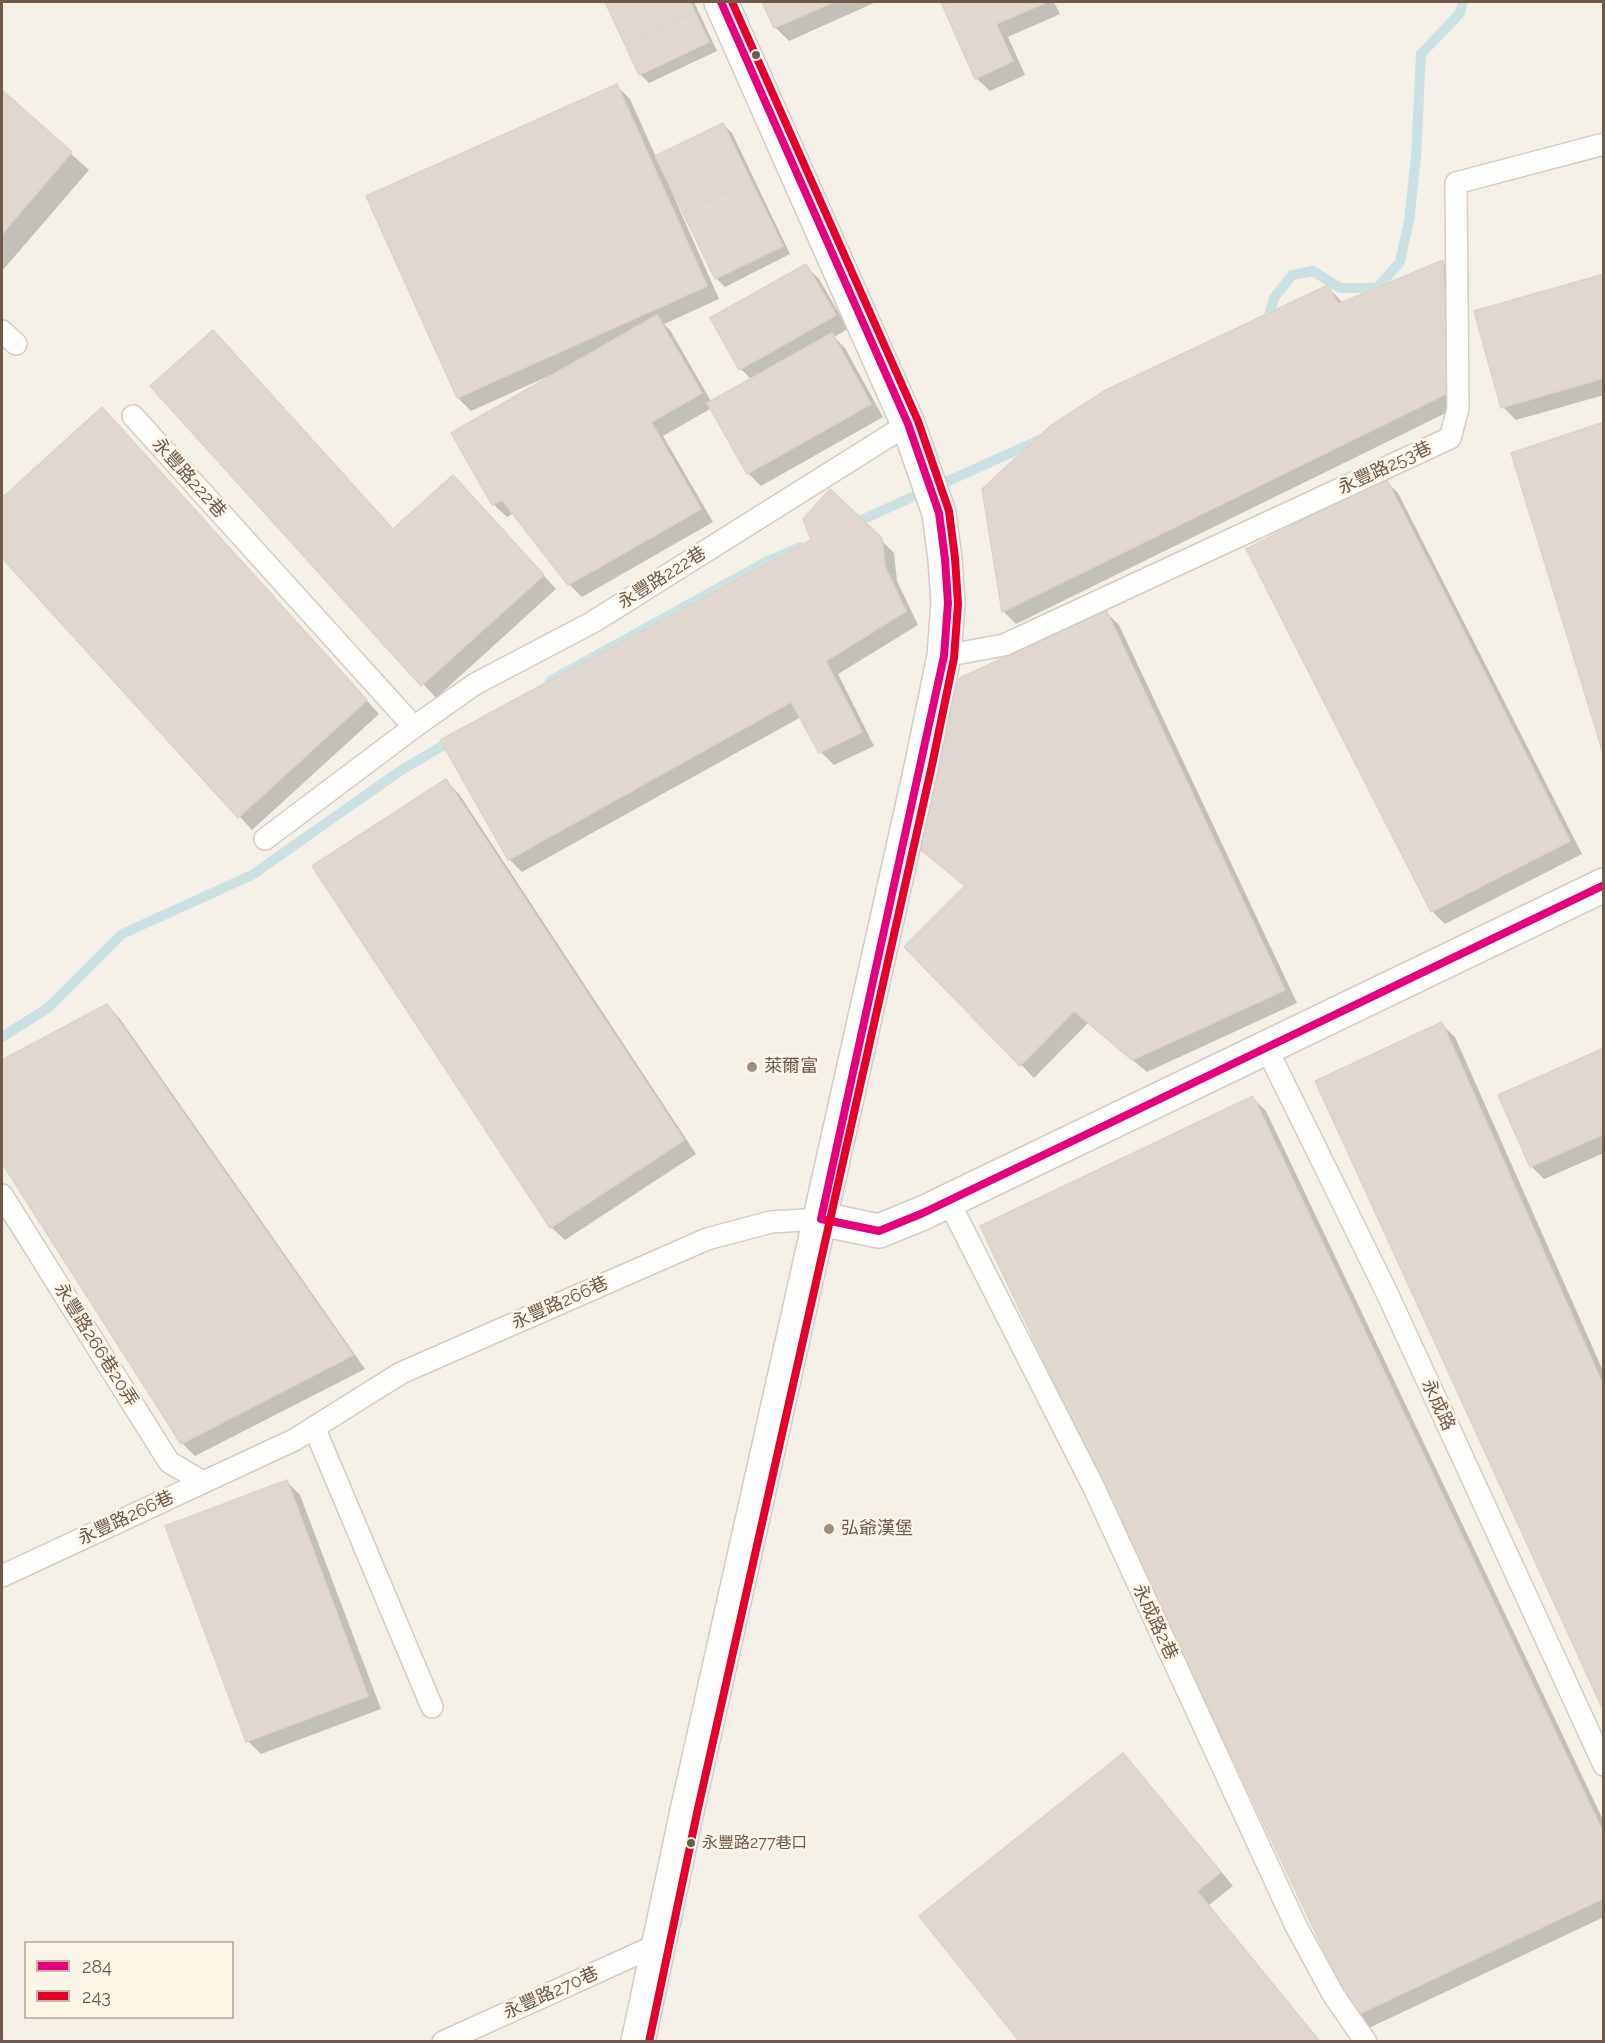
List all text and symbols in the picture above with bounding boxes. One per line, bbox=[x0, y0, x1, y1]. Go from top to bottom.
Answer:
unlabelled marker bbox=[750, 49, 762, 61]
street label: 永豐路222巷 bbox=[147, 434, 231, 522]
street label: 永豐路253巷 bbox=[1335, 437, 1435, 499]
street label: 永豐路222巷 bbox=[614, 542, 710, 614]
place label: 萊爾富 bbox=[764, 1056, 818, 1078]
marker: 萊爾富 bbox=[745, 1060, 759, 1074]
street label: 永豐路266巷 bbox=[509, 1272, 611, 1334]
street label: 永豐路266巷20弄 bbox=[49, 1279, 143, 1411]
street label: 永成路 bbox=[1417, 1376, 1459, 1434]
street label: 永豐路266巷 bbox=[75, 1486, 177, 1550]
place label: 弘爺漢堡 bbox=[841, 1518, 913, 1540]
marker: 弘爺漢堡 bbox=[822, 1522, 836, 1536]
street label: 永成路2巷 bbox=[1128, 1581, 1182, 1663]
place label: 永豐路277巷口 bbox=[702, 1833, 807, 1853]
marker: 永豐路277巷口 bbox=[685, 1837, 697, 1849]
legend bbox=[24, 1941, 234, 2019]
text: 284 bbox=[82, 1956, 112, 1977]
street label: 永豐路270巷 bbox=[500, 1962, 602, 2024]
text: 243 bbox=[82, 1986, 111, 2007]

